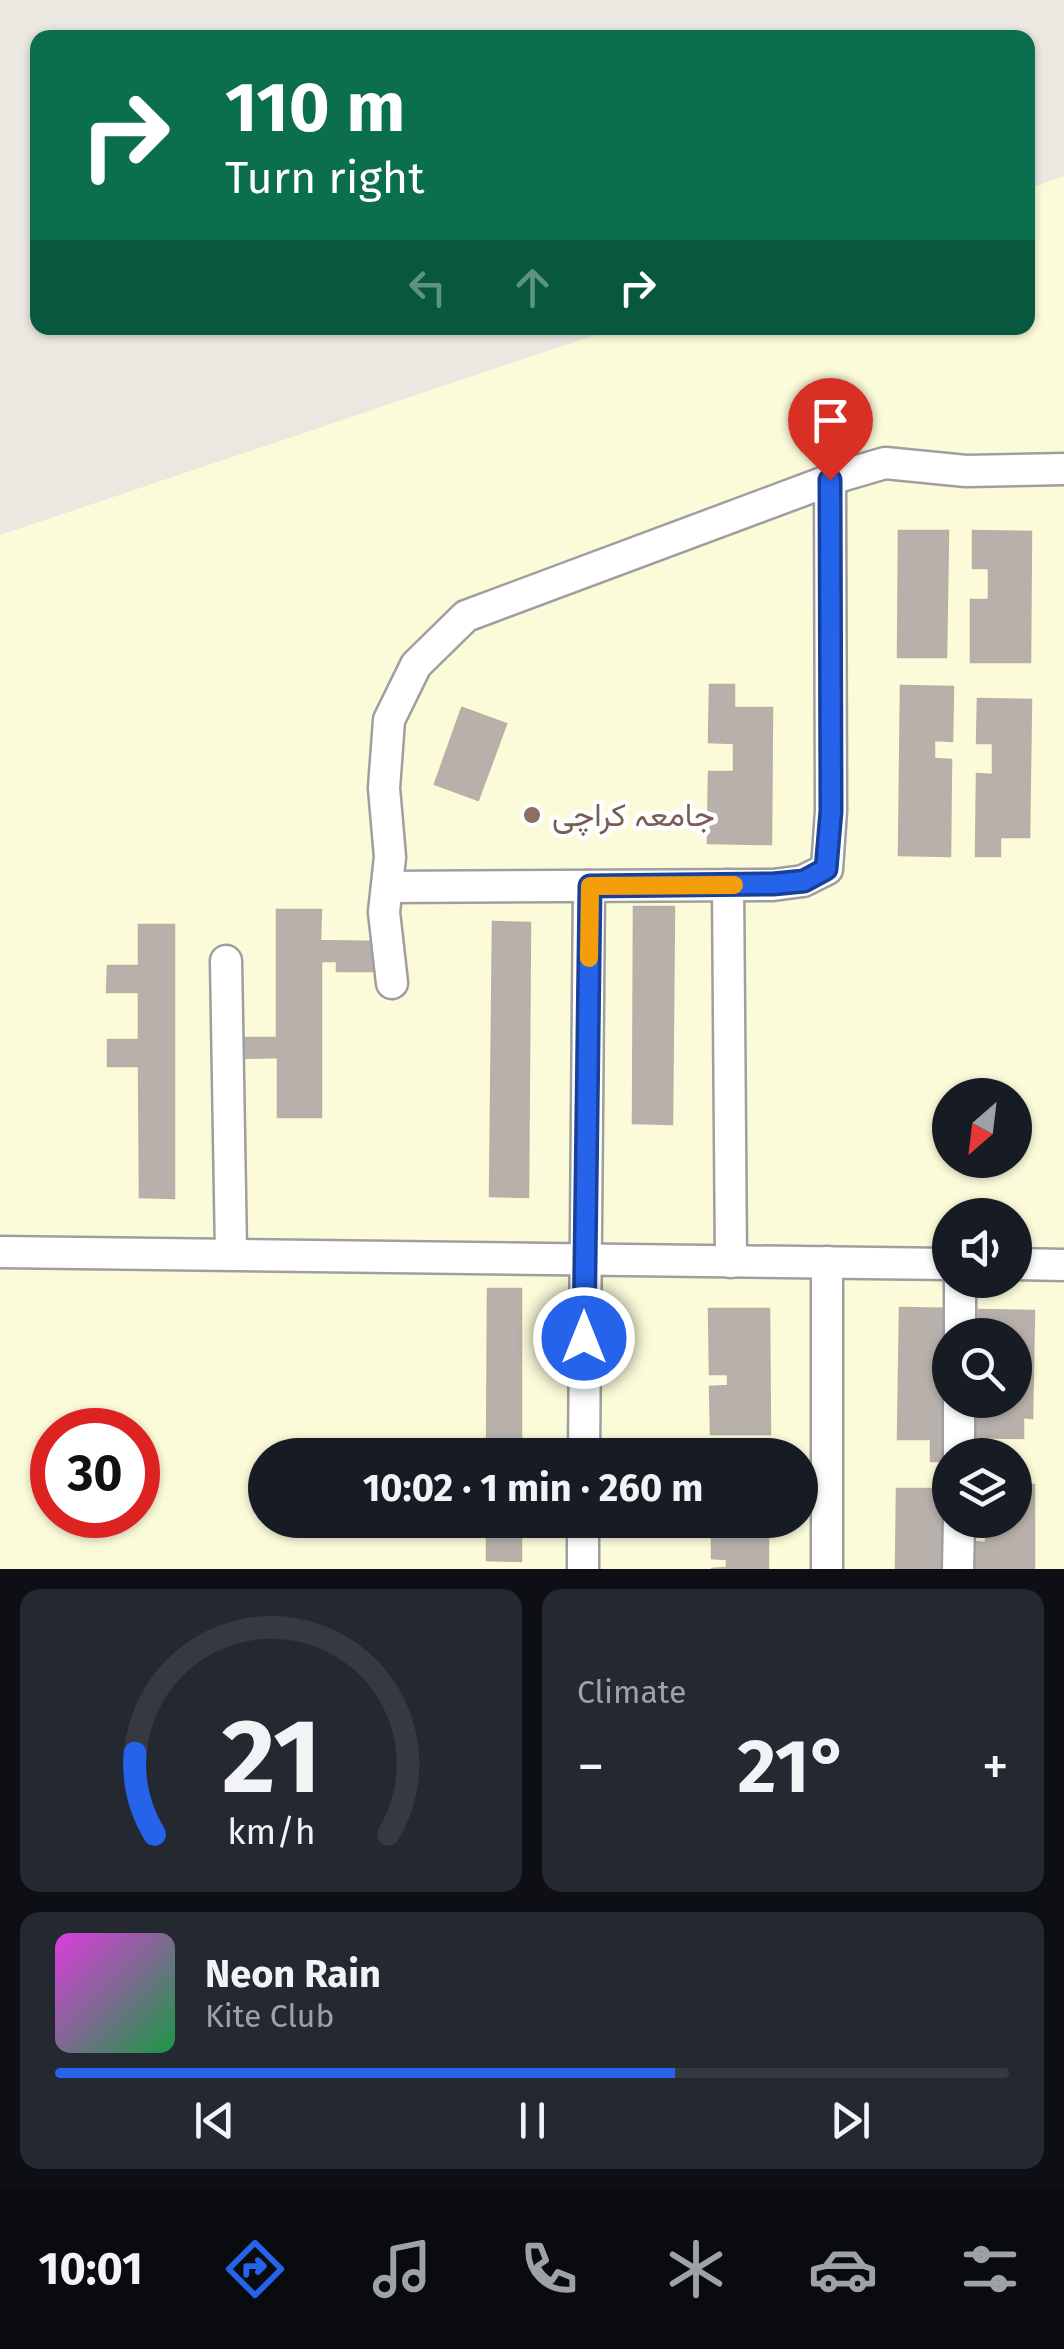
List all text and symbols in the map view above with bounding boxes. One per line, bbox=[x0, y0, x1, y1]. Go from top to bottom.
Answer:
text: 110 m bbox=[225, 66, 405, 150]
icon: right bbox=[60, 70, 190, 200]
text: Turn right bbox=[225, 151, 424, 205]
icon: left bbox=[400, 260, 455, 315]
icon: ahead bbox=[505, 260, 560, 315]
icon: right bbox=[610, 260, 665, 315]
pin bbox=[788, 378, 873, 481]
icon: arrive bbox=[803, 393, 858, 448]
place label: جامعہ کراچی bbox=[552, 796, 715, 837]
marker: جامعہ کراچی bbox=[521, 804, 543, 826]
north arrow bbox=[932, 1078, 1032, 1178]
map controls bbox=[932, 1078, 1032, 1538]
button: sound bbox=[932, 1198, 1032, 1298]
position arrow bbox=[532, 1286, 636, 1390]
button: search bbox=[932, 1318, 1032, 1418]
speed limit sign: 30 bbox=[30, 1408, 160, 1538]
button: layers bbox=[932, 1438, 1032, 1538]
text: 10:02 · 1 min · 260 m bbox=[363, 1465, 703, 1511]
text: Climate bbox=[577, 1673, 686, 1711]
text: 21 bbox=[221, 1695, 321, 1820]
text: 21° bbox=[738, 1722, 849, 1812]
text: − bbox=[577, 1734, 605, 1800]
text: + bbox=[982, 1734, 1009, 1800]
text: km/h bbox=[227, 1811, 315, 1853]
text: Neon Rain bbox=[205, 1951, 381, 1997]
text: Kite Club bbox=[205, 1997, 334, 2035]
icon: previous bbox=[187, 2093, 242, 2148]
icon: pause bbox=[505, 2093, 560, 2148]
icon: next bbox=[823, 2093, 878, 2148]
icon: directions bbox=[220, 2234, 290, 2304]
icon: music bbox=[367, 2234, 437, 2304]
icon: phone bbox=[514, 2234, 584, 2304]
icon: climate bbox=[661, 2234, 731, 2304]
icon: car bbox=[808, 2234, 878, 2304]
icon: filters bbox=[955, 2234, 1025, 2304]
text: 10:01 bbox=[39, 2242, 143, 2296]

